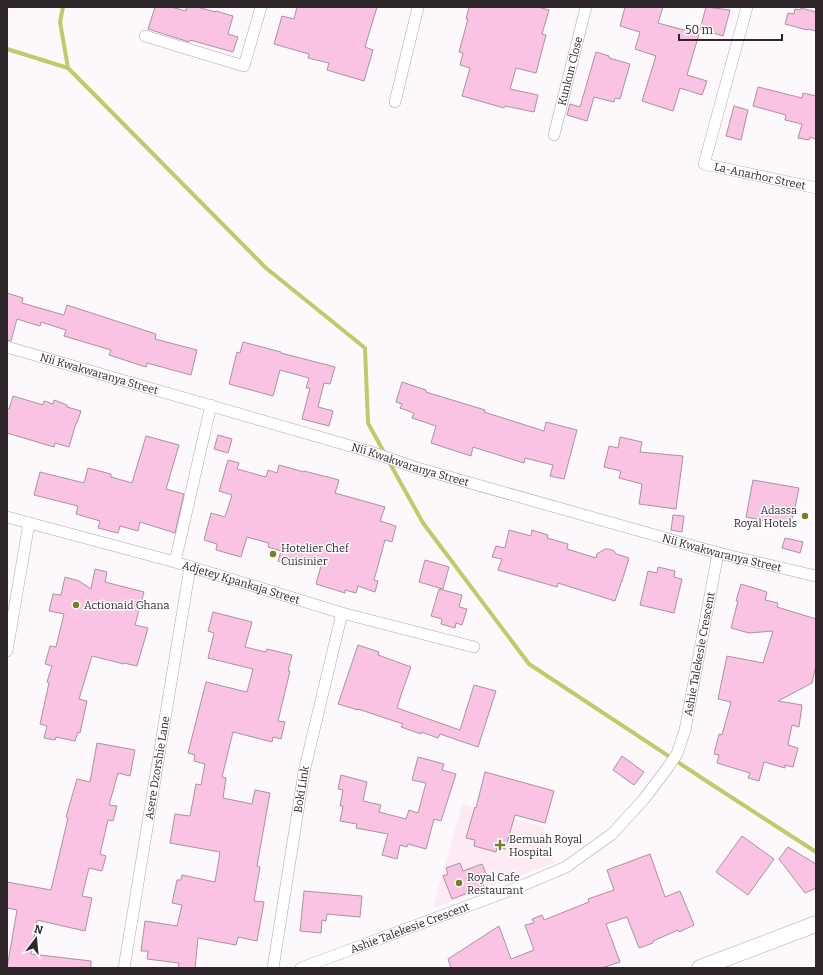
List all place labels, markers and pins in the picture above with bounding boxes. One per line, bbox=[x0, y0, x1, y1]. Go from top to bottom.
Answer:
place label: Adassa Royal Hotels bbox=[734, 504, 797, 530]
marker: Adassa Royal Hotels bbox=[800, 511, 810, 521]
place label: Hotelier Chef Cuisinier bbox=[281, 542, 350, 568]
marker: Hotelier Chef Cuisinier bbox=[268, 549, 278, 559]
place label: Actionaid Ghana bbox=[84, 599, 169, 612]
marker: Actionaid Ghana bbox=[71, 600, 81, 610]
place label: Bemuah Royal Hospital bbox=[509, 833, 582, 859]
marker: Bemuah Royal Hospital bbox=[494, 839, 506, 851]
place label: Royal Cafe Restaurant bbox=[467, 871, 523, 897]
marker: Royal Cafe Restaurant bbox=[454, 878, 464, 888]

